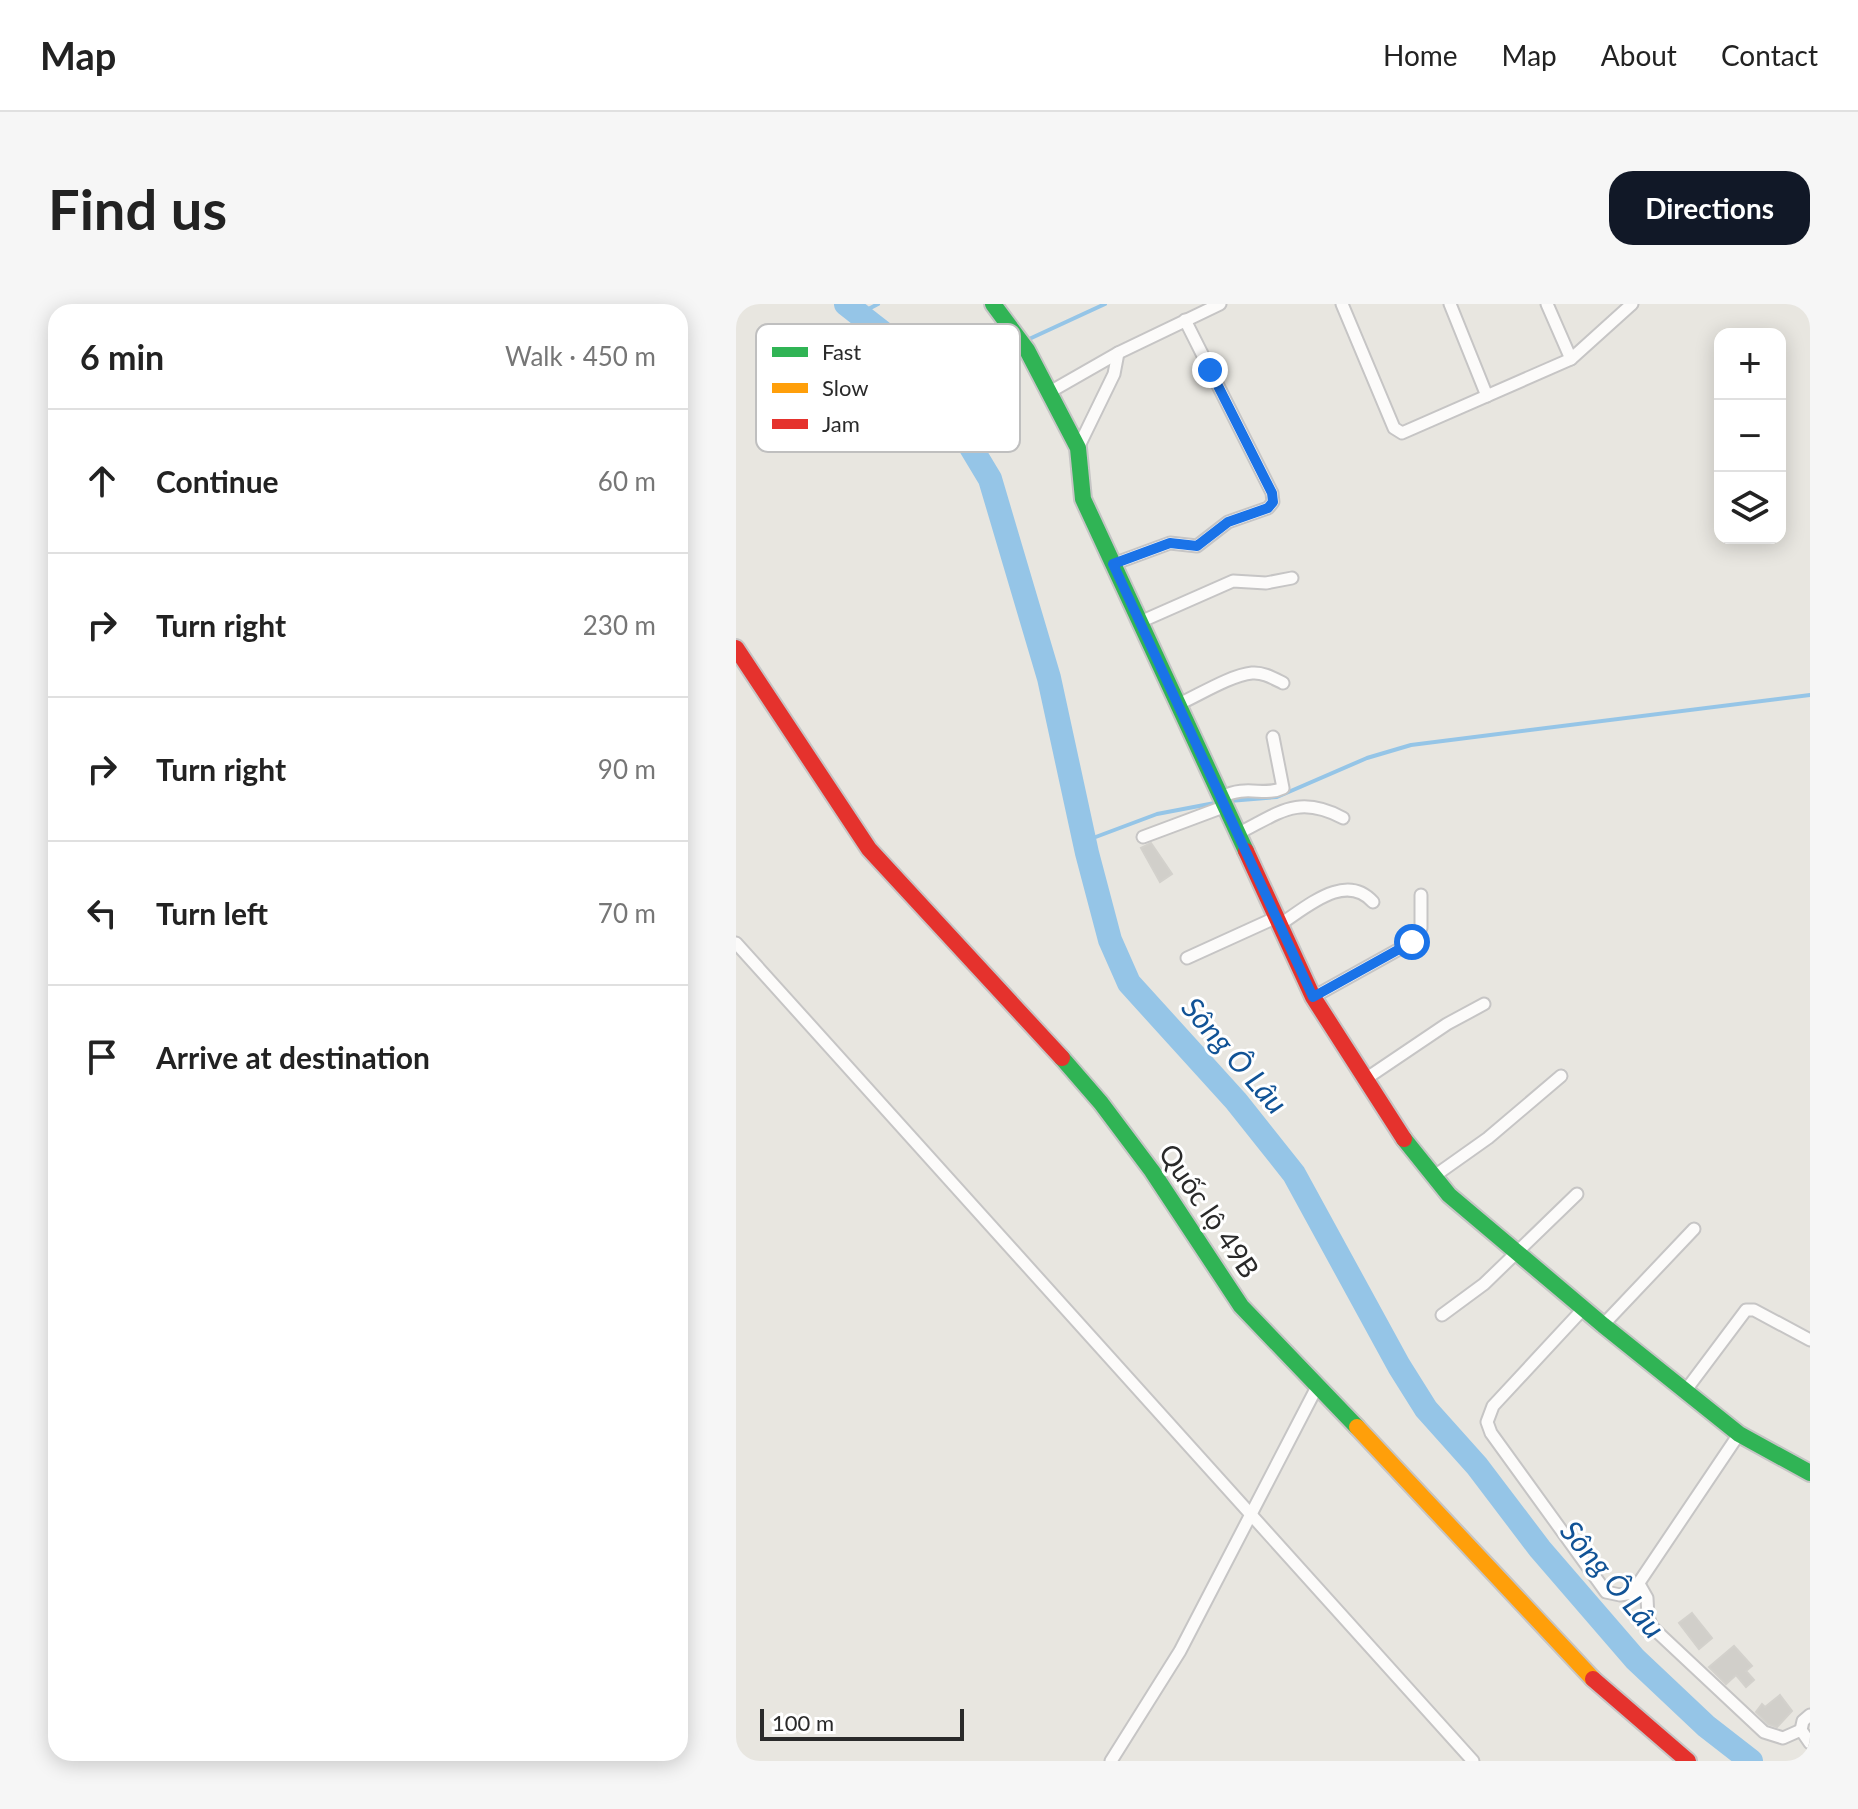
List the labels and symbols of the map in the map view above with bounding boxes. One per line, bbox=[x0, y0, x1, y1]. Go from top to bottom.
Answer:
legend bbox=[756, 324, 1020, 452]
text: Fast bbox=[822, 338, 861, 365]
route end bbox=[1192, 352, 1228, 388]
text: Slow bbox=[822, 374, 869, 401]
text: Jam bbox=[822, 410, 860, 437]
route start bbox=[1394, 924, 1430, 960]
water label: Sông Ô Lâu bbox=[1175, 989, 1296, 1120]
street label: Quốc lộ 49B bbox=[1153, 1137, 1267, 1284]
water label: Sông Ô Lâu bbox=[1554, 1513, 1673, 1645]
scale bar bbox=[760, 1705, 964, 1741]

